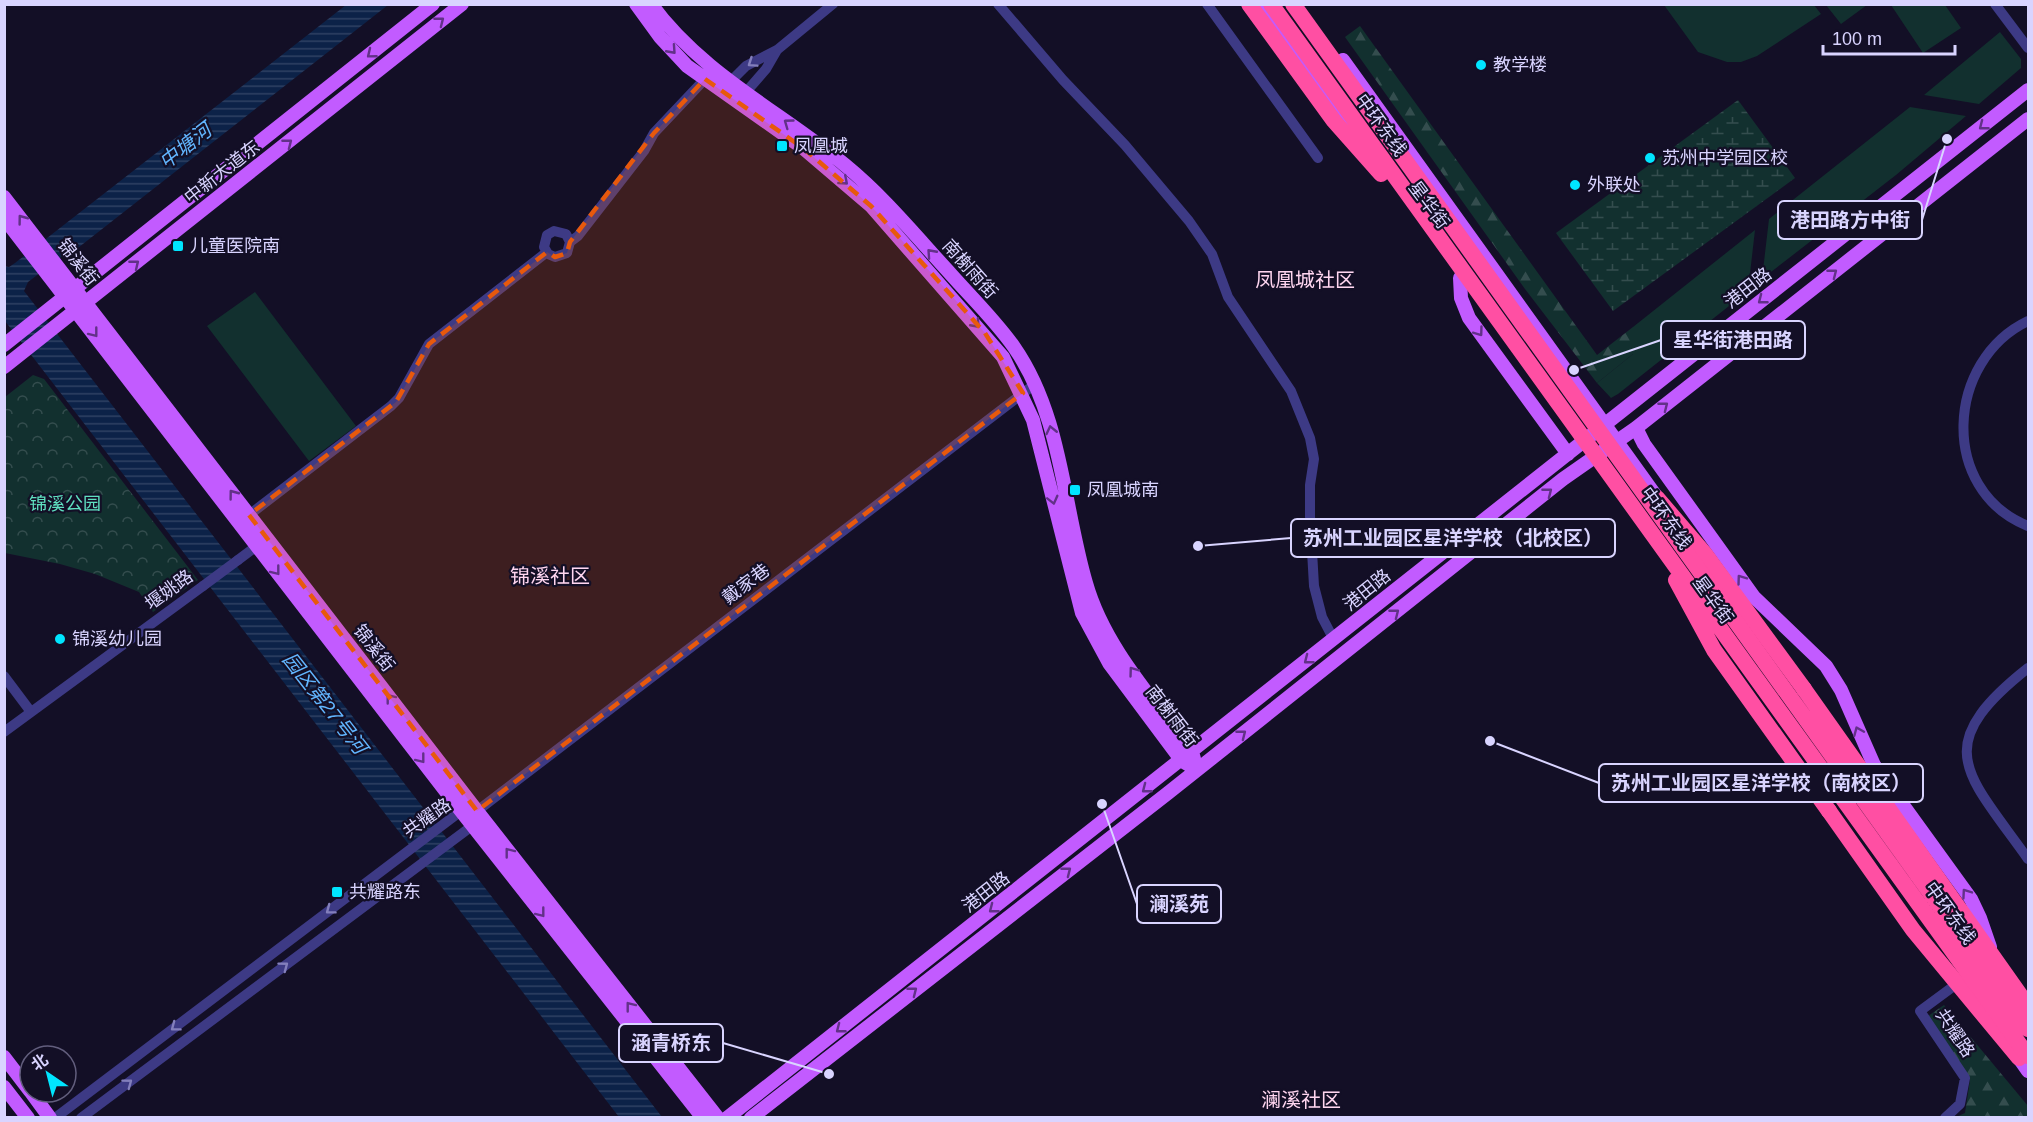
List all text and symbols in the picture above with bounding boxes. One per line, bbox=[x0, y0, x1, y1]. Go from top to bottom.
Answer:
one-way arrow bbox=[434, 18, 445, 29]
scale bar bbox=[1823, 18, 1955, 56]
text: 100 m bbox=[1832, 29, 1882, 49]
one-way arrow bbox=[665, 44, 676, 54]
one-way arrow bbox=[366, 47, 377, 58]
place label: 教学楼 bbox=[1493, 55, 1547, 75]
one-way arrow bbox=[748, 56, 759, 67]
marker: 教学楼 bbox=[1474, 58, 1488, 72]
street label: 中环东线 bbox=[1352, 90, 1410, 160]
water label: 中塘河 bbox=[155, 116, 219, 173]
one-way arrow bbox=[783, 119, 794, 130]
one-way arrow bbox=[1978, 119, 1989, 130]
street label: 中新大道东 bbox=[180, 136, 264, 208]
place label: 凤凰城 bbox=[794, 136, 848, 156]
one-way arrow bbox=[281, 139, 292, 150]
marker: 凤凰城 bbox=[775, 139, 789, 153]
place label: 苏州中学园区校 bbox=[1662, 148, 1788, 168]
marker: 苏州中学园区校 bbox=[1643, 151, 1657, 165]
one-way arrow bbox=[837, 174, 848, 185]
place label: 外联处 bbox=[1587, 175, 1641, 195]
street label: 星华街 bbox=[1405, 177, 1453, 233]
marker: 外联处 bbox=[1568, 178, 1582, 192]
callout: 港田路方中街 bbox=[1778, 201, 1922, 239]
text: 港田路方中街 bbox=[1790, 209, 1910, 231]
one-way arrow bbox=[18, 215, 29, 226]
street label: 锦溪街 bbox=[53, 235, 103, 289]
place label: 儿童医院南 bbox=[190, 236, 280, 256]
street label: 南榭雨街 bbox=[938, 236, 1002, 302]
marker: 儿童医院南 bbox=[171, 239, 185, 253]
one-way arrow bbox=[927, 249, 938, 260]
one-way arrow bbox=[128, 260, 139, 271]
street label: 港田路 bbox=[1721, 263, 1775, 313]
district label: 凤凰城社区 bbox=[1255, 269, 1355, 291]
one-way arrow bbox=[1826, 270, 1837, 281]
one-way arrow bbox=[1757, 293, 1768, 304]
one-way arrow bbox=[969, 317, 980, 327]
callout: 星华街港田路 bbox=[1661, 321, 1805, 359]
one-way arrow bbox=[1472, 325, 1483, 336]
one-way arrow bbox=[86, 326, 97, 337]
text: 星华街港田路 bbox=[1673, 329, 1793, 351]
one-way arrow bbox=[1658, 402, 1669, 413]
one-way arrow bbox=[1045, 425, 1058, 435]
place label: 凤凰城南 bbox=[1087, 480, 1159, 500]
marker: 凤凰城南 bbox=[1068, 483, 1082, 497]
street label: 中环东线 bbox=[1637, 483, 1695, 553]
one-way arrow bbox=[1541, 488, 1552, 499]
one-way arrow bbox=[229, 489, 240, 500]
park label: 锦溪公园 bbox=[29, 494, 101, 514]
one-way arrow bbox=[1045, 495, 1058, 505]
callout: 苏州工业园区星洋学校（北校区） bbox=[1291, 519, 1615, 557]
text: 苏州工业园区星洋学校（北校区） bbox=[1303, 527, 1603, 549]
street label: 戴家巷 bbox=[718, 560, 774, 608]
one-way arrow bbox=[269, 564, 280, 575]
district label: 锦溪社区 bbox=[510, 565, 590, 587]
street label: 港田路 bbox=[1340, 565, 1394, 615]
street label: 堰姚路 bbox=[141, 566, 197, 614]
street label: 星华街 bbox=[1689, 572, 1737, 628]
one-way arrow bbox=[1737, 575, 1748, 586]
one-way arrow bbox=[1388, 609, 1399, 620]
street label: 锦溪街 bbox=[349, 621, 399, 675]
place label: 锦溪幼儿园 bbox=[72, 629, 162, 649]
marker: 锦溪幼儿园 bbox=[53, 632, 67, 646]
water label: 园区第27号河 bbox=[279, 648, 374, 761]
one-way arrow bbox=[1304, 653, 1315, 664]
one-way arrow bbox=[1129, 667, 1140, 678]
street label: 南榭雨街 bbox=[1142, 681, 1202, 751]
one-way arrow bbox=[386, 694, 397, 705]
one-way arrow bbox=[1854, 726, 1866, 737]
one-way arrow bbox=[1235, 730, 1246, 741]
one-way arrow bbox=[413, 752, 424, 763]
callout: 苏州工业园区星洋学校（南校区） bbox=[1599, 764, 1923, 802]
text: 苏州工业园区星洋学校（南校区） bbox=[1611, 772, 1911, 794]
one-way arrow bbox=[1142, 781, 1153, 792]
street label: 共耀路 bbox=[399, 794, 455, 842]
one-way arrow bbox=[506, 848, 517, 859]
street label: 港田路 bbox=[959, 867, 1013, 917]
one-way arrow bbox=[1060, 868, 1071, 879]
street label: 中环东线 bbox=[1921, 878, 1979, 948]
place label: 共耀路东 bbox=[349, 882, 421, 902]
marker: 共耀路东 bbox=[330, 885, 344, 899]
callout: 澜溪苑 bbox=[1137, 885, 1221, 923]
one-way arrow bbox=[1962, 889, 1973, 900]
text: 澜溪苑 bbox=[1149, 893, 1209, 915]
one-way arrow bbox=[989, 902, 1000, 913]
one-way arrow bbox=[326, 903, 337, 914]
one-way arrow bbox=[533, 906, 544, 917]
one-way arrow bbox=[278, 962, 289, 973]
one-way arrow bbox=[906, 988, 917, 999]
one-way arrow bbox=[627, 1001, 638, 1012]
street label: 共耀路 bbox=[1932, 1005, 1978, 1061]
one-way arrow bbox=[170, 1020, 181, 1031]
one-way arrow bbox=[835, 1022, 846, 1033]
callout: 涵青桥东 bbox=[619, 1024, 723, 1062]
text: 涵青桥东 bbox=[631, 1032, 711, 1054]
north arrow bbox=[18, 1044, 78, 1104]
text: 北 bbox=[28, 1051, 51, 1074]
one-way arrow bbox=[121, 1079, 132, 1090]
district label: 澜溪社区 bbox=[1261, 1089, 1341, 1111]

